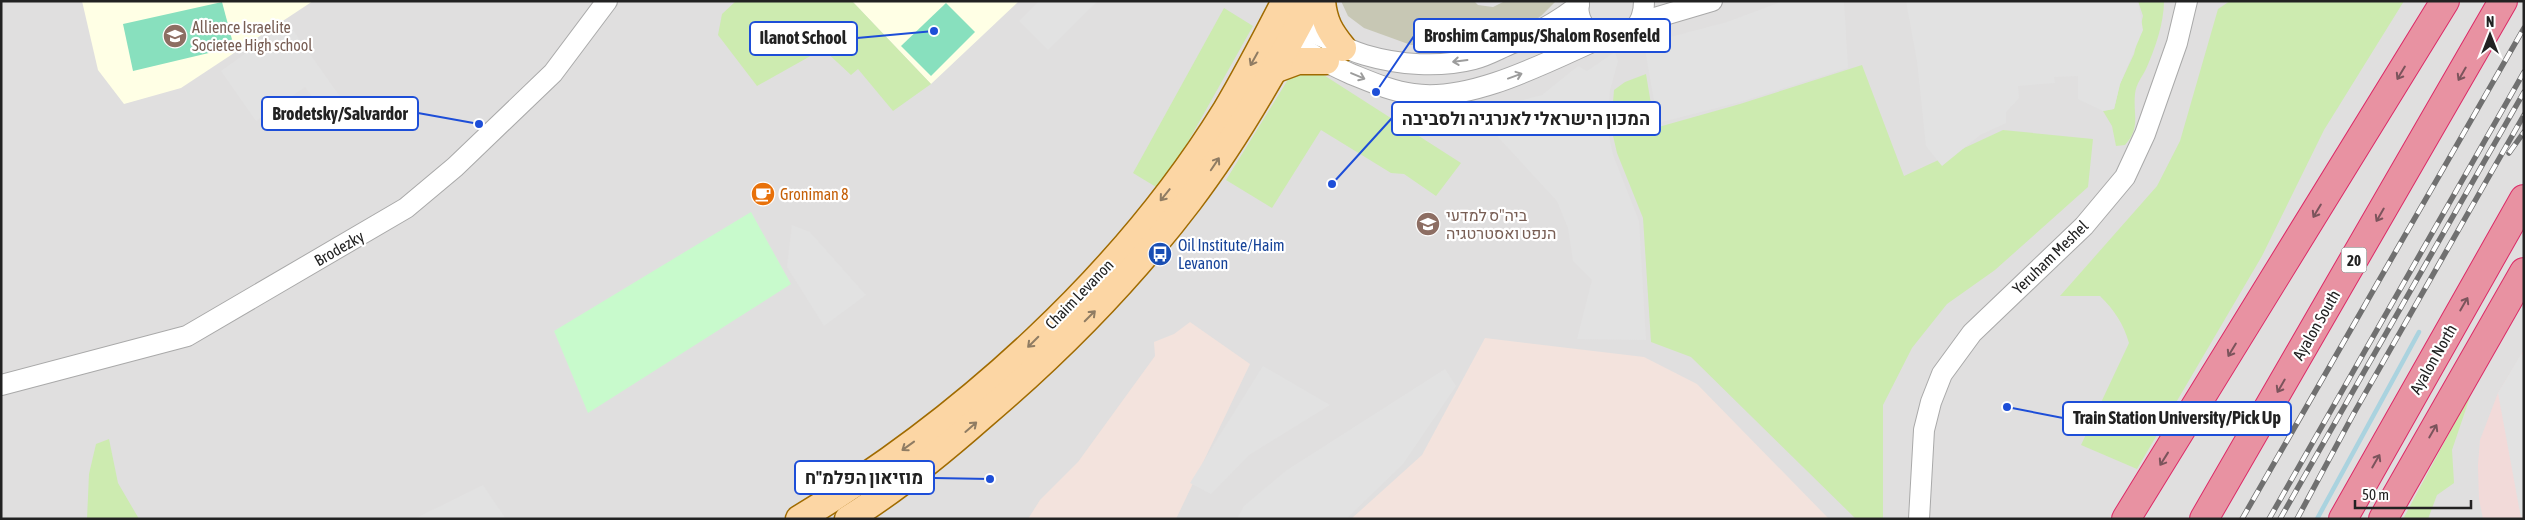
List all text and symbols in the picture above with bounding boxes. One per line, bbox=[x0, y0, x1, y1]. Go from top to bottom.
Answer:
north arrow bbox=[2465, 10, 2515, 60]
text: N bbox=[2486, 14, 2494, 30]
place label: Allience Israelite Societee High school bbox=[192, 18, 313, 55]
callout: Broshim Campus/Shalom Rosenfeld bbox=[1414, 19, 1670, 52]
callout: Ilanot School bbox=[750, 22, 857, 55]
school or university icon: Allience Israelite Societee High school bbox=[162, 23, 188, 49]
text: Broshim Campus/Shalom Rosenfeld bbox=[1424, 25, 1660, 46]
text: Ilanot School bbox=[759, 27, 847, 48]
one-way arrow bbox=[1249, 52, 1259, 67]
one-way arrow bbox=[1452, 56, 1468, 66]
one-way arrow bbox=[2396, 65, 2406, 79]
one-way arrow bbox=[2456, 67, 2466, 81]
one-way arrow bbox=[1507, 71, 1522, 80]
one-way arrow bbox=[1350, 72, 1365, 82]
callout: Brodetsky/Salvardor bbox=[262, 97, 418, 130]
callout: המכון הישראלי לאנרגיה ולסביבה bbox=[1392, 102, 1660, 135]
text: Brodetsky/Salvardor bbox=[272, 103, 409, 124]
text: המכון הישראלי לאנרגיה ולסביבה bbox=[1402, 108, 1650, 129]
one-way arrow bbox=[1210, 157, 1220, 171]
cafe icon: Groniman 8 bbox=[750, 181, 776, 207]
place label: Groniman 8 bbox=[780, 185, 849, 203]
one-way arrow bbox=[1160, 189, 1171, 202]
one-way arrow bbox=[2311, 204, 2321, 218]
place label: ביה"ס למדעי הנפט ואסטרטגיה bbox=[1446, 206, 1556, 242]
one-way arrow bbox=[2375, 207, 2385, 221]
school or university icon: ביה"ס למדעי הנפט ואסטרטגיה bbox=[1415, 211, 1441, 237]
street label: Yeruham Meshel bbox=[2009, 216, 2092, 297]
street label: Brodezky bbox=[311, 226, 368, 270]
place label: Oil Institute/Haim Levanon bbox=[1178, 236, 1285, 272]
bus stop icon: Oil Institute/Haim Levanon bbox=[1147, 241, 1173, 267]
road number: 20 bbox=[2342, 248, 2366, 272]
street label: Chaim Levanon bbox=[1041, 255, 1117, 333]
street label: Ayalon South bbox=[2289, 287, 2344, 364]
one-way arrow bbox=[2459, 297, 2469, 312]
one-way arrow bbox=[1084, 309, 1096, 322]
street label: Ayalon North bbox=[2406, 321, 2461, 397]
one-way arrow bbox=[1027, 335, 1039, 348]
one-way arrow bbox=[2226, 342, 2236, 356]
one-way arrow bbox=[2276, 378, 2286, 392]
callout: Train Station University/Pick Up bbox=[2063, 402, 2291, 435]
text: Train Station University/Pick Up bbox=[2073, 407, 2281, 428]
one-way arrow bbox=[964, 421, 977, 432]
one-way arrow bbox=[2429, 425, 2439, 439]
one-way arrow bbox=[902, 440, 915, 451]
one-way arrow bbox=[2158, 452, 2168, 466]
one-way arrow bbox=[2371, 454, 2381, 469]
callout: מוזיאון הפלמ"ח bbox=[795, 461, 934, 494]
text: מוזיאון הפלמ"ח bbox=[805, 467, 923, 488]
scale bar bbox=[2355, 478, 2471, 510]
text: 50 m bbox=[2362, 486, 2389, 503]

